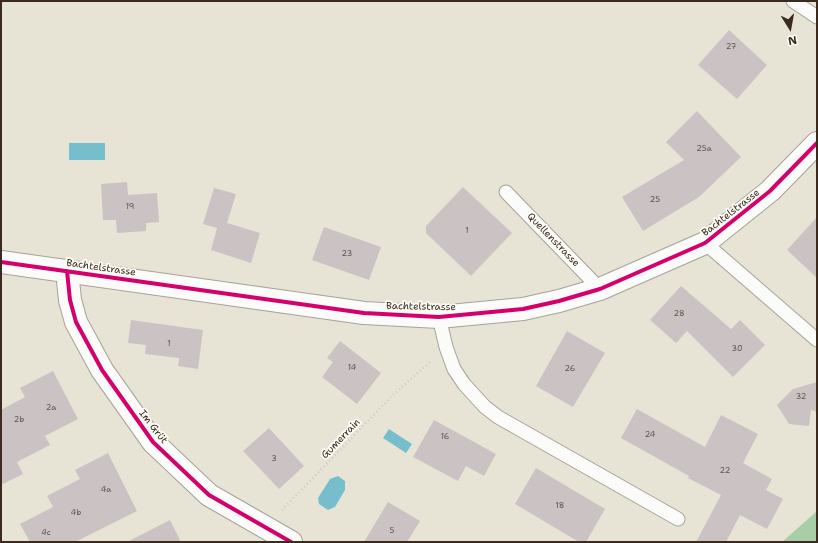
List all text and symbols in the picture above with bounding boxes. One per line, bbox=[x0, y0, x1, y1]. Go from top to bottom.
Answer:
north arrow bbox=[770, 8, 810, 48]
text: N bbox=[787, 32, 798, 48]
house number: 27 bbox=[726, 42, 736, 52]
house number: 25a bbox=[696, 144, 712, 154]
street label: Bachtelstrasse bbox=[700, 187, 762, 239]
house number: 25 bbox=[650, 195, 660, 205]
house number: 19 bbox=[126, 202, 134, 212]
street label: Quellenstrasse bbox=[524, 210, 582, 270]
house number: 1 bbox=[465, 226, 469, 236]
house number: 23 bbox=[342, 249, 352, 259]
street label: Bachtelstrasse bbox=[65, 257, 137, 279]
street label: Bachtelstrasse bbox=[386, 300, 456, 314]
house number: 28 bbox=[674, 309, 684, 319]
house number: 1 bbox=[167, 339, 171, 349]
house number: 30 bbox=[731, 344, 743, 354]
house number: 14 bbox=[348, 363, 356, 373]
house number: 26 bbox=[565, 364, 575, 374]
house number: 32 bbox=[796, 392, 806, 402]
house number: 2a bbox=[46, 403, 56, 413]
street label: Im Grüt bbox=[136, 408, 170, 446]
house number: 2b bbox=[14, 415, 24, 425]
street label: Gumerrain bbox=[319, 417, 363, 461]
house number: 24 bbox=[645, 430, 655, 440]
house number: 16 bbox=[441, 432, 449, 442]
house number: 3 bbox=[271, 454, 277, 464]
house number: 22 bbox=[720, 466, 730, 476]
house number: 4a bbox=[101, 485, 111, 495]
house number: 18 bbox=[556, 501, 564, 511]
house number: 4b bbox=[71, 508, 81, 518]
house number: 5 bbox=[390, 526, 394, 536]
house number: 4c bbox=[41, 528, 51, 538]

